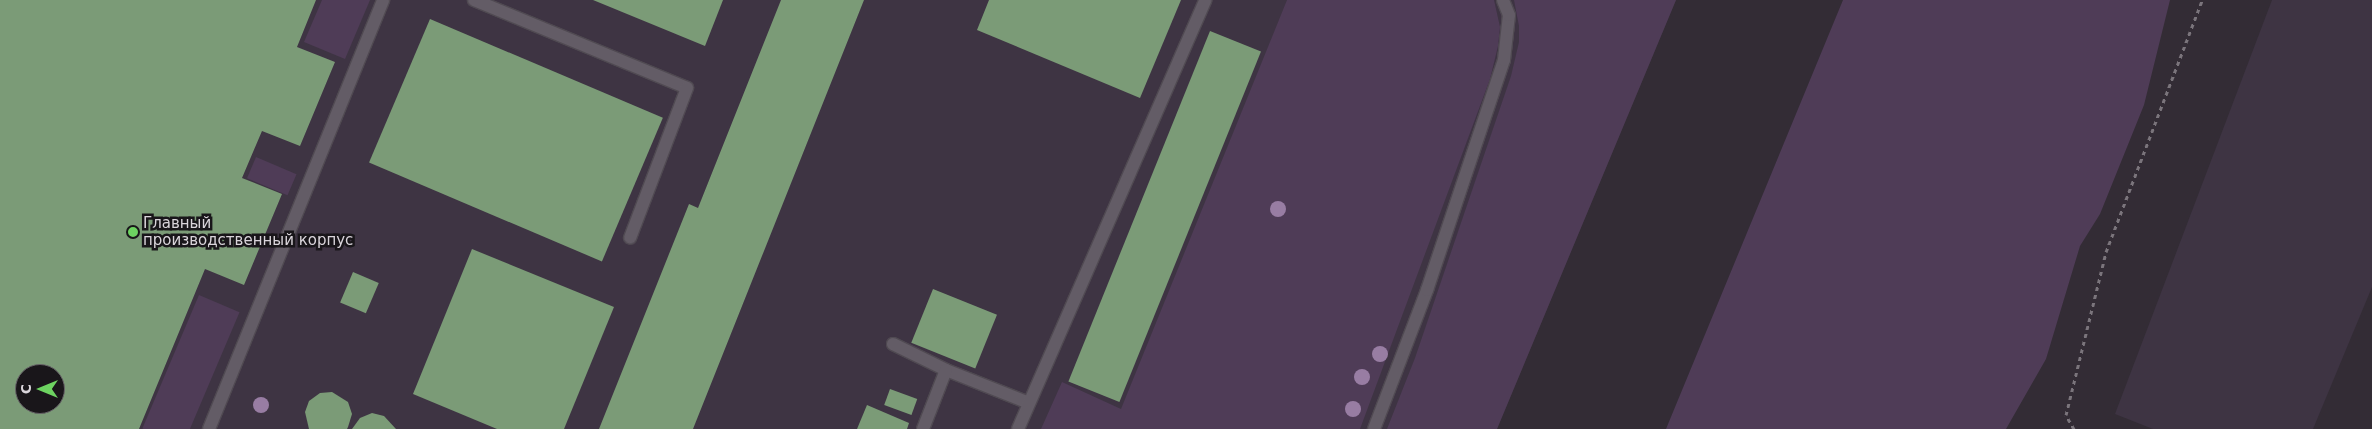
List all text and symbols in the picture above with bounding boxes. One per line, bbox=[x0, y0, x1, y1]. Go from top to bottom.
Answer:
place label: Главный производственный корпус bbox=[143, 214, 353, 249]
marker: Главный производственный корпус bbox=[127, 226, 139, 238]
north arrow bbox=[15, 364, 65, 414]
text: С bbox=[18, 384, 34, 394]

